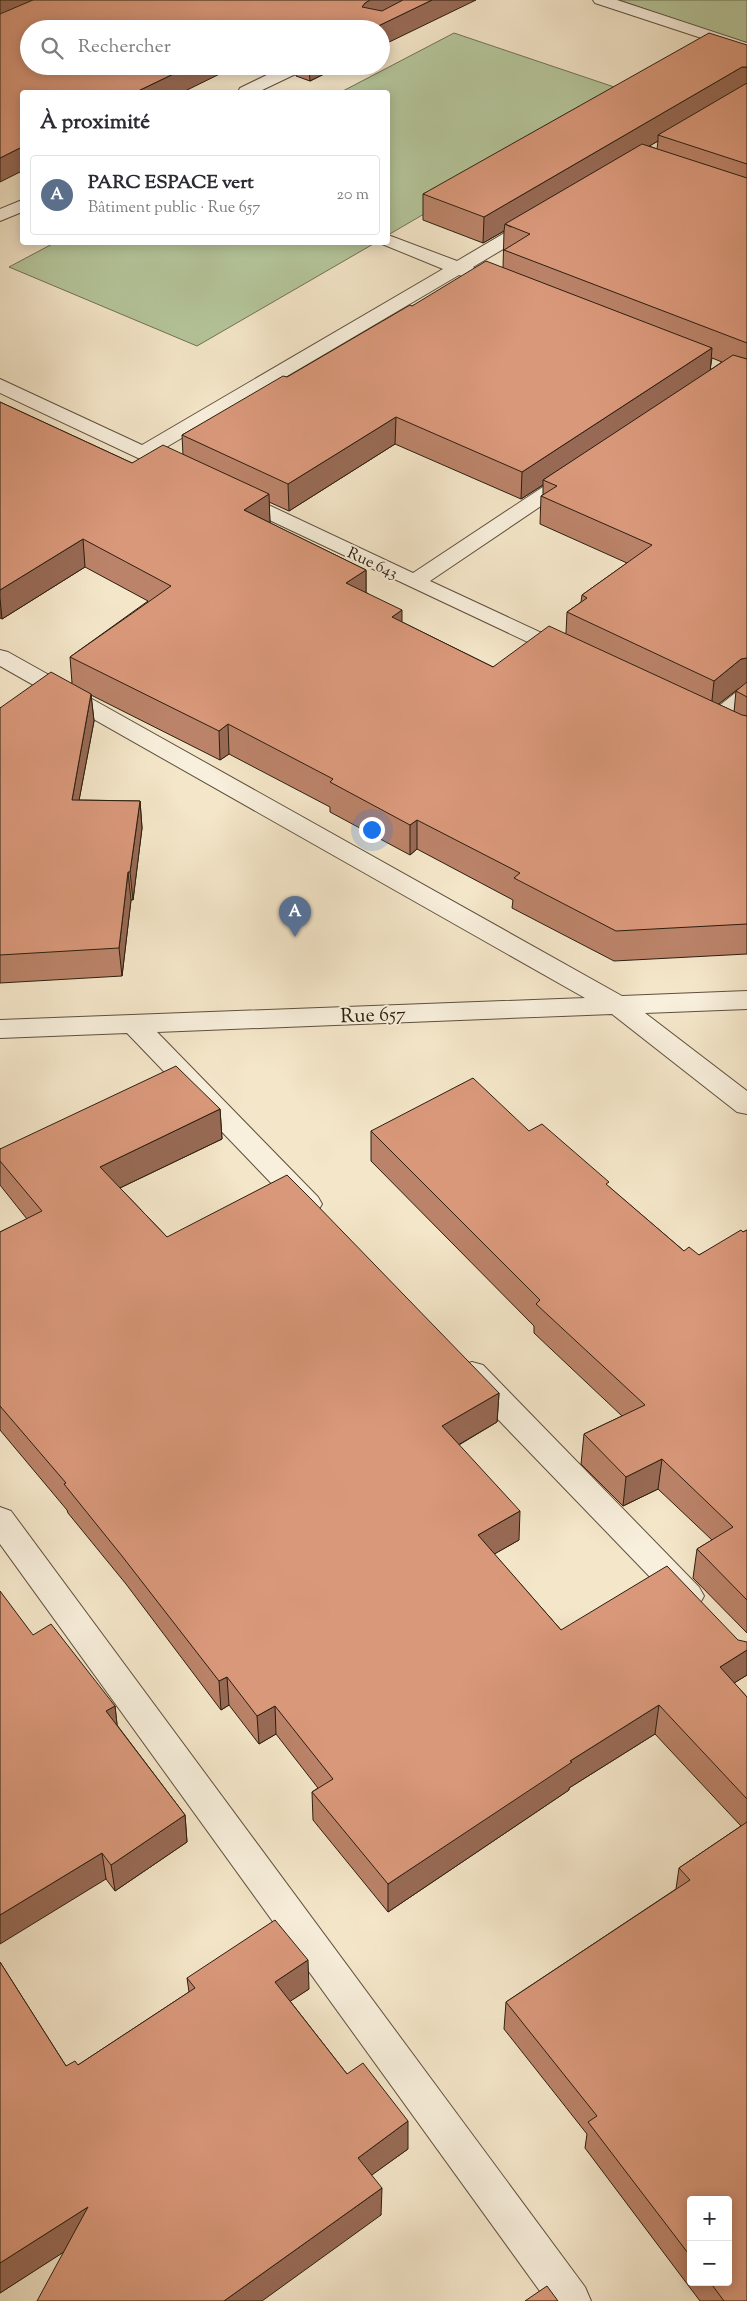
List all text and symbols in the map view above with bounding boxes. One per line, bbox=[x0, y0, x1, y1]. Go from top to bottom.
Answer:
search box bbox=[20, 20, 390, 75]
icon: search bbox=[38, 34, 66, 62]
text: Rechercher bbox=[78, 34, 171, 61]
text: À proximité bbox=[40, 108, 150, 138]
text: PARC ESPACE vert bbox=[88, 170, 254, 197]
text: A bbox=[51, 184, 64, 207]
text: 20 m bbox=[336, 184, 369, 207]
text: Bâtiment public · Rue 657 bbox=[88, 197, 260, 220]
street label: Rue 643 bbox=[343, 543, 401, 586]
your location bbox=[359, 817, 385, 843]
pin: A bbox=[279, 896, 311, 937]
street label: Rue 657 bbox=[340, 1001, 406, 1032]
map controls bbox=[687, 2196, 732, 2286]
button: + bbox=[687, 2196, 732, 2241]
button: − bbox=[687, 2241, 732, 2286]

